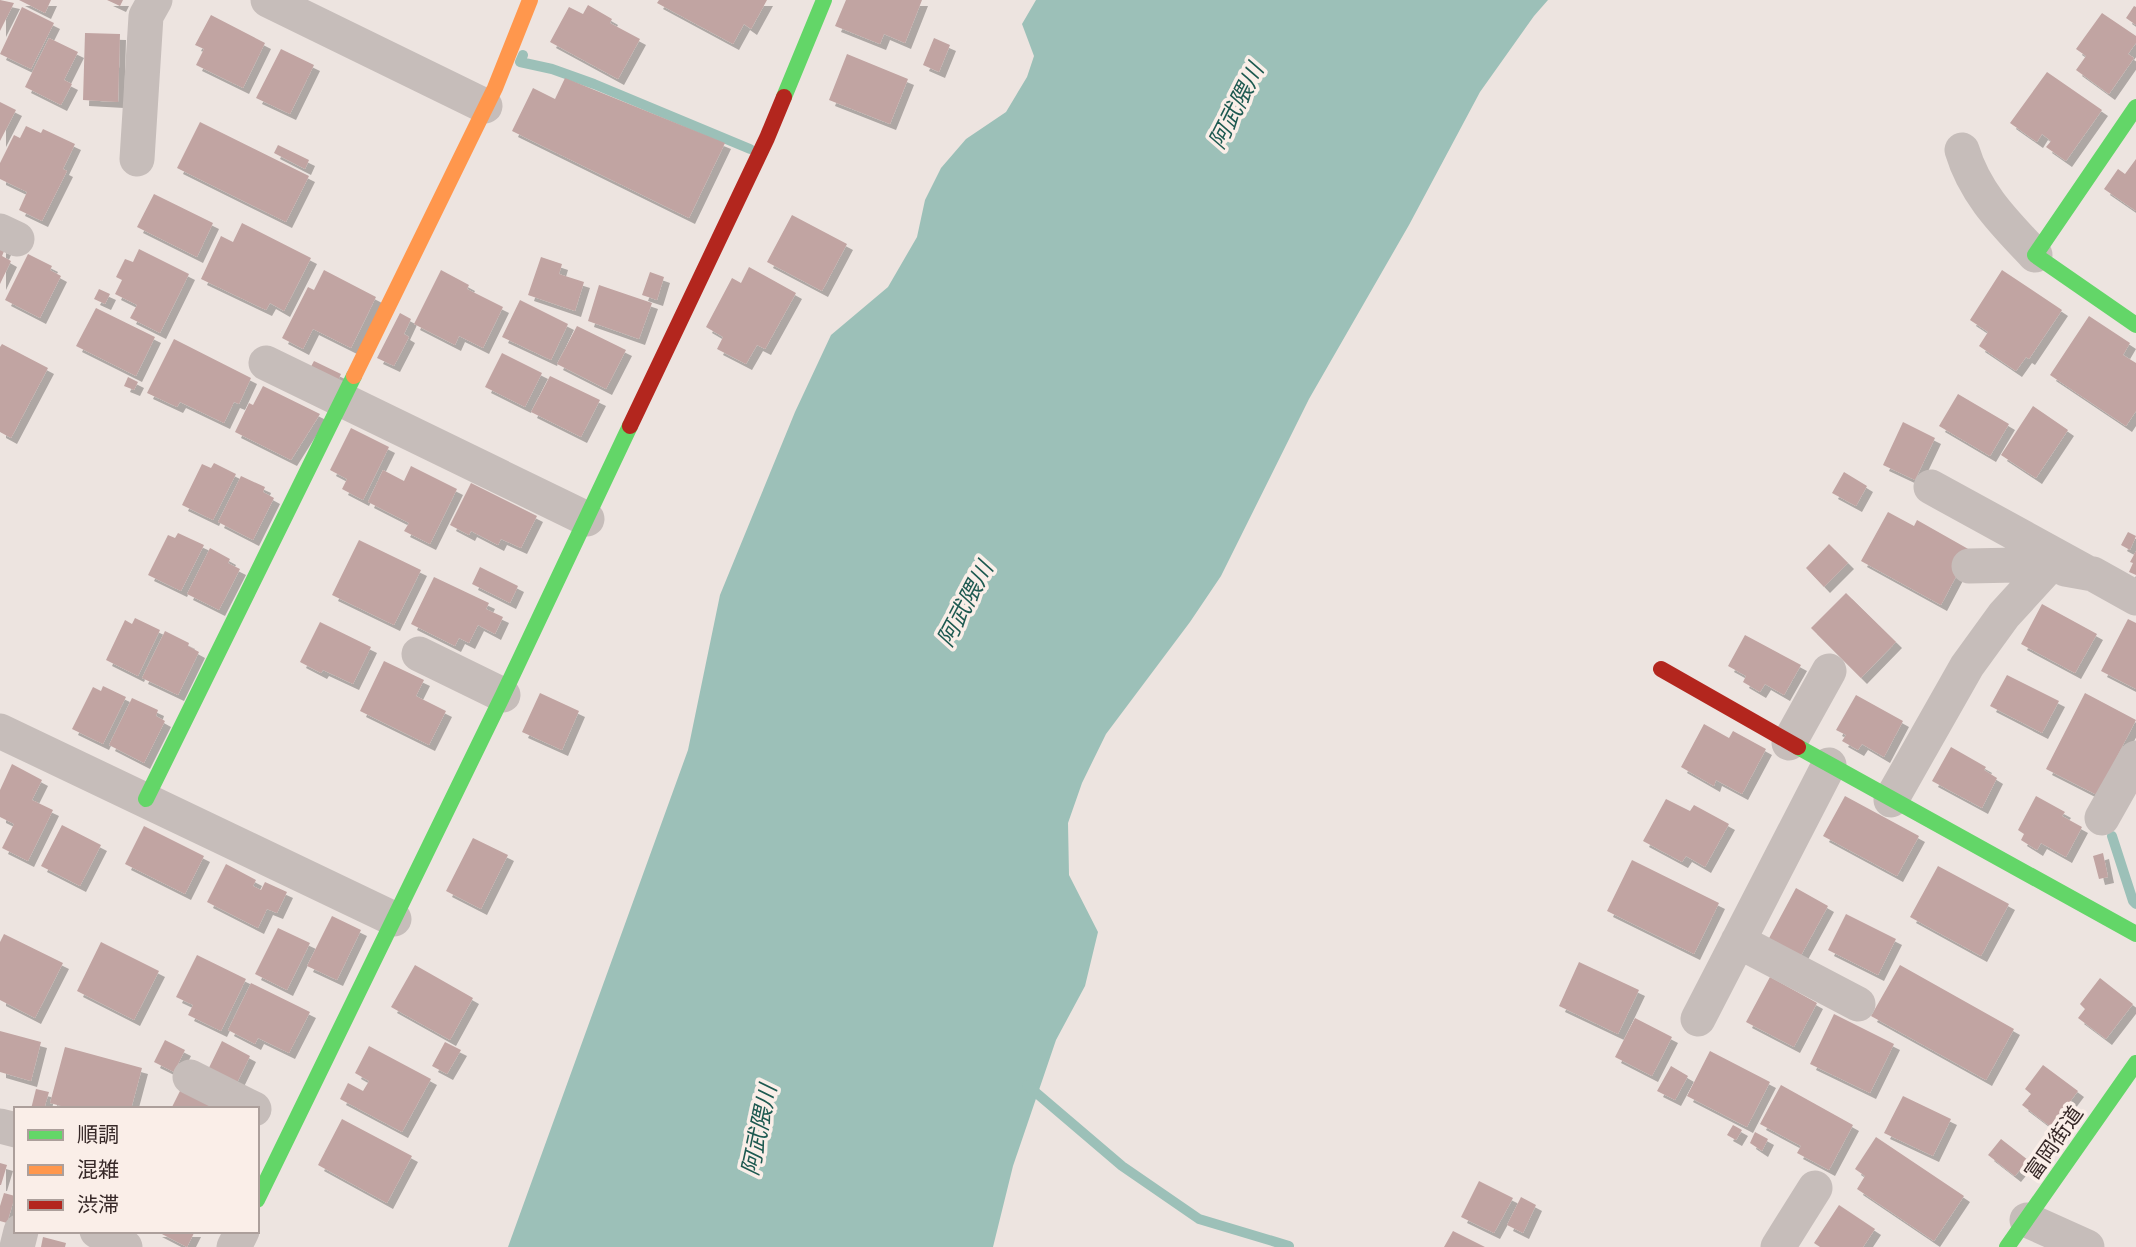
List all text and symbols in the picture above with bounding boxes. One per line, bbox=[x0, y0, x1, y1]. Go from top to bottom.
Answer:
water label: 阿武隈川 bbox=[1204, 56, 1272, 154]
water label: 阿武隈川 bbox=[932, 555, 1001, 652]
water label: 阿武隈川 bbox=[737, 1079, 784, 1178]
street label: 富岡街道 bbox=[2020, 1102, 2089, 1185]
legend bbox=[14, 1107, 259, 1233]
text: 順調 bbox=[77, 1123, 119, 1148]
text: 混雑 bbox=[77, 1158, 119, 1183]
text: 渋滞 bbox=[77, 1193, 119, 1218]

